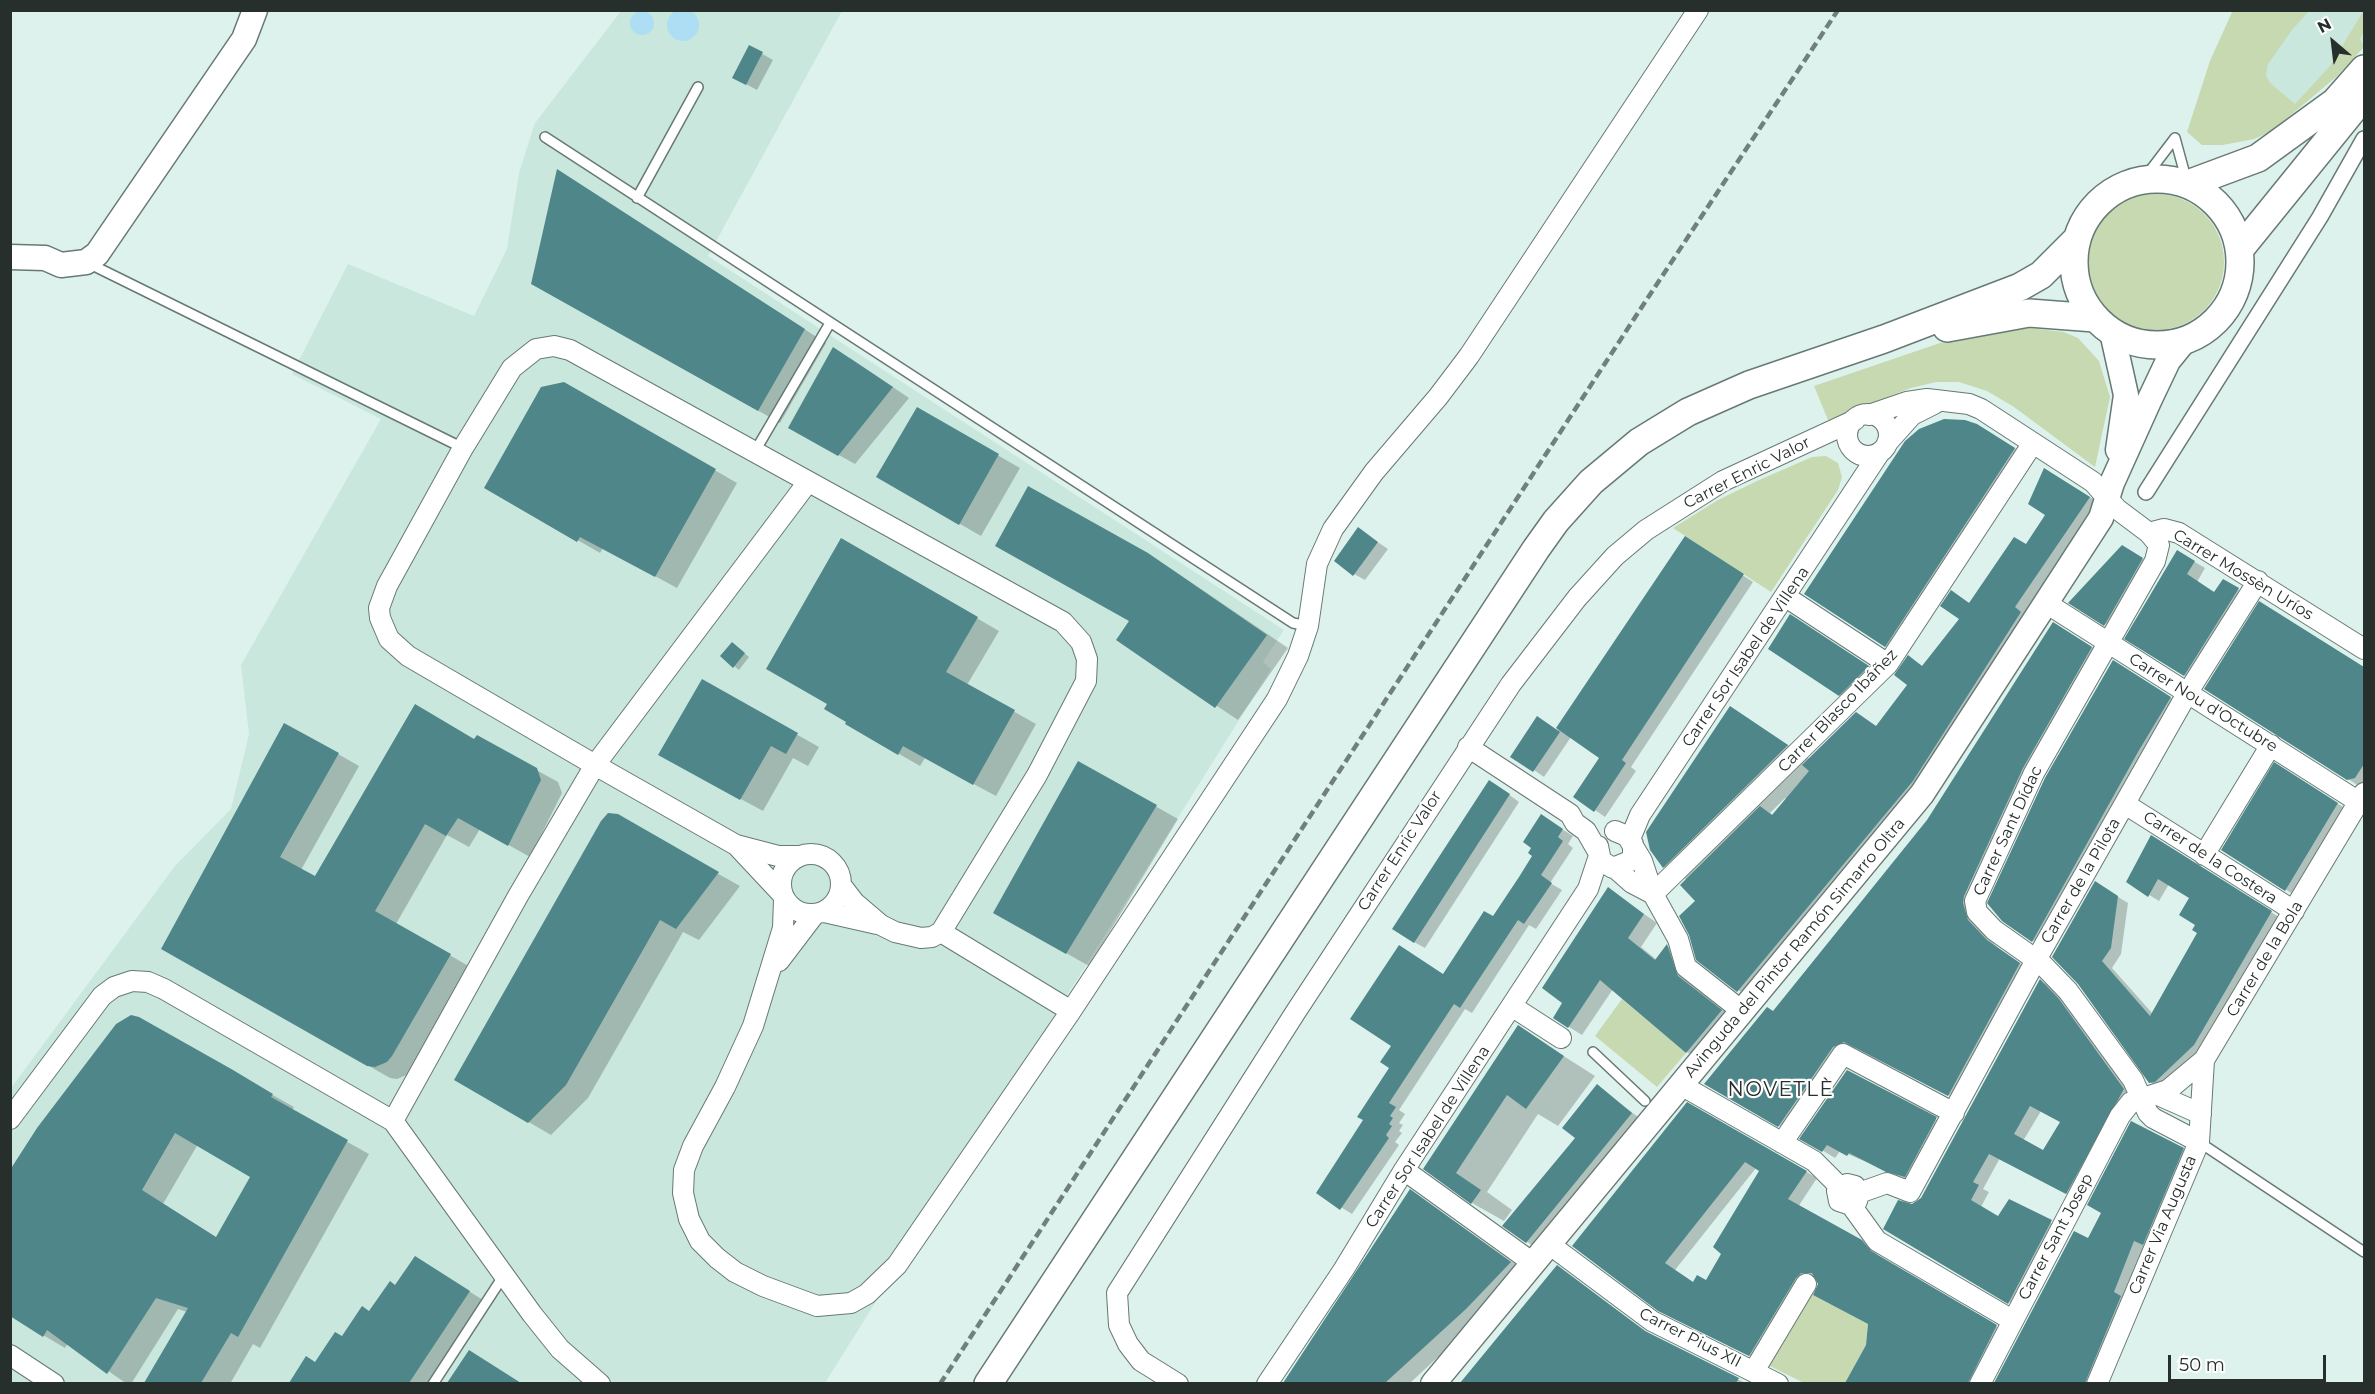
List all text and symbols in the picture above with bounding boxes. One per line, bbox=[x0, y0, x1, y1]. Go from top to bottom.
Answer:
north arrow bbox=[2303, 12, 2363, 72]
text: N bbox=[2314, 14, 2334, 37]
street label: Carrer Enric Valor bbox=[1681, 433, 1813, 513]
street label: Carrer Mossèn Uríos bbox=[2169, 526, 2317, 624]
street label: Carrer Sor Isabel de Villena bbox=[1678, 563, 1814, 751]
street label: Carrer Blasco Ibáñez bbox=[1774, 645, 1902, 777]
street label: Carrer Nou d'Octubre bbox=[2125, 649, 2281, 757]
street label: Carrer Sant Dídac bbox=[1969, 763, 2047, 899]
street label: Carrer Enric Valor bbox=[1354, 787, 1446, 915]
street label: Carrer de la Costera bbox=[2139, 807, 2281, 909]
street label: Avinguda del Pintor Ramón Simarro Oltra bbox=[1681, 814, 1909, 1082]
street label: Carrer de la Pilota bbox=[2037, 815, 2125, 947]
street label: Carrer de la Bola bbox=[2223, 898, 2307, 1020]
street label: Carrer Sor Isabel de Villena bbox=[1362, 1042, 1494, 1232]
district label: NOVETLÈ bbox=[1728, 1078, 1834, 1102]
street label: Carrer Via Augusta bbox=[2125, 1152, 2201, 1298]
street label: Carrer Sant Josep bbox=[2015, 1170, 2097, 1304]
street label: Carrer Pius XII bbox=[1636, 1304, 1744, 1372]
scale bar bbox=[2171, 1343, 2328, 1381]
text: 50 m bbox=[2179, 1354, 2225, 1376]

